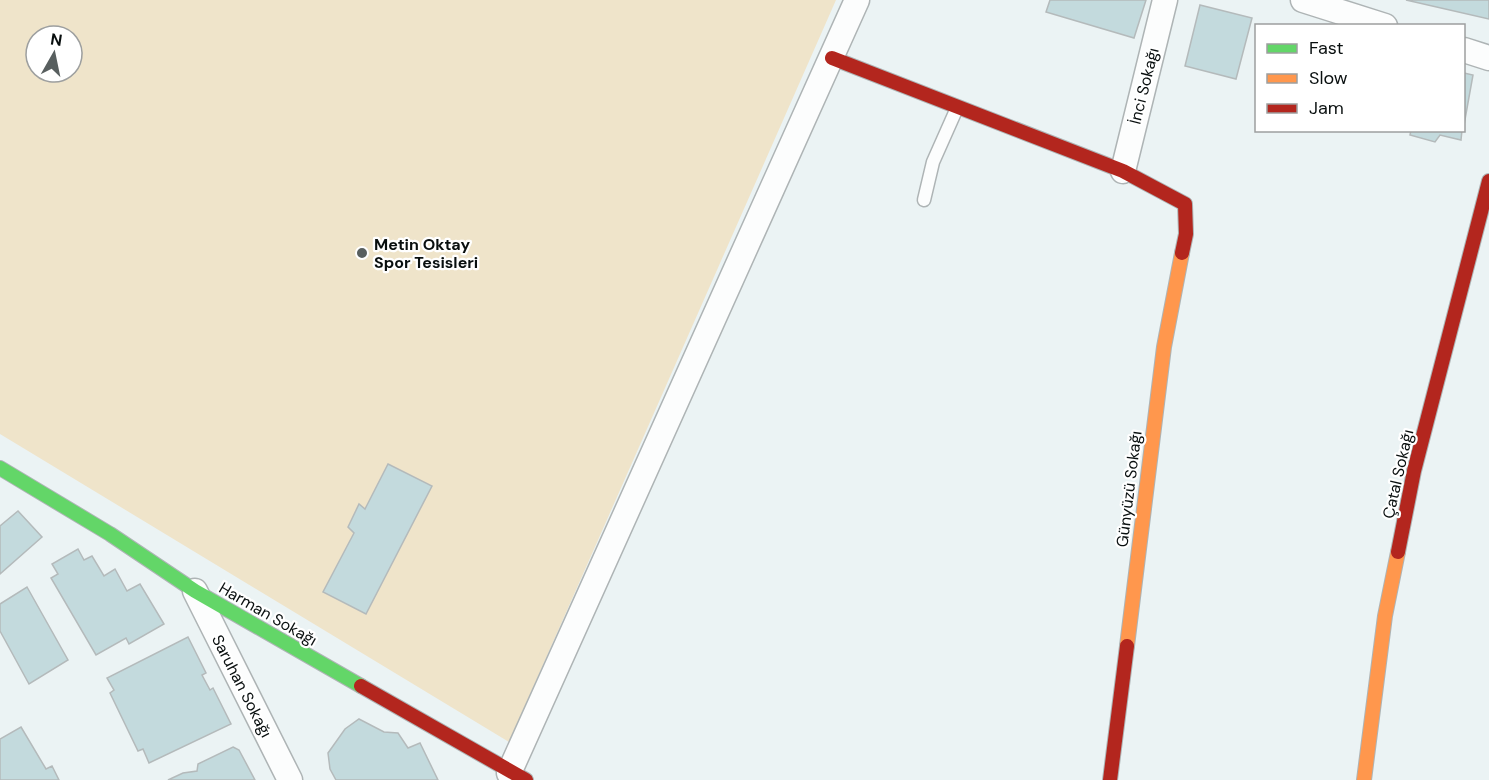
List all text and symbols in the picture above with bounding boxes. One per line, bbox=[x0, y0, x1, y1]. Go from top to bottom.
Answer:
north arrow bbox=[24, 24, 84, 84]
legend bbox=[1255, 24, 1465, 132]
text: N bbox=[49, 28, 64, 51]
text: Fast bbox=[1309, 36, 1344, 60]
street label: İnci Sokağı bbox=[1124, 46, 1164, 126]
text: Slow bbox=[1309, 66, 1348, 90]
text: Jam bbox=[1309, 96, 1344, 120]
place label: Metin Oktay Spor Tesisleri bbox=[374, 234, 478, 273]
marker: Metin Oktay Spor Tesisleri bbox=[355, 246, 369, 260]
street label: Çatal Sokağı bbox=[1378, 427, 1418, 521]
street label: Günyüzü Sokağı bbox=[1111, 430, 1147, 548]
street label: Harman Sokağı bbox=[215, 577, 321, 651]
street label: Saruhan Sokağı bbox=[207, 631, 277, 741]

